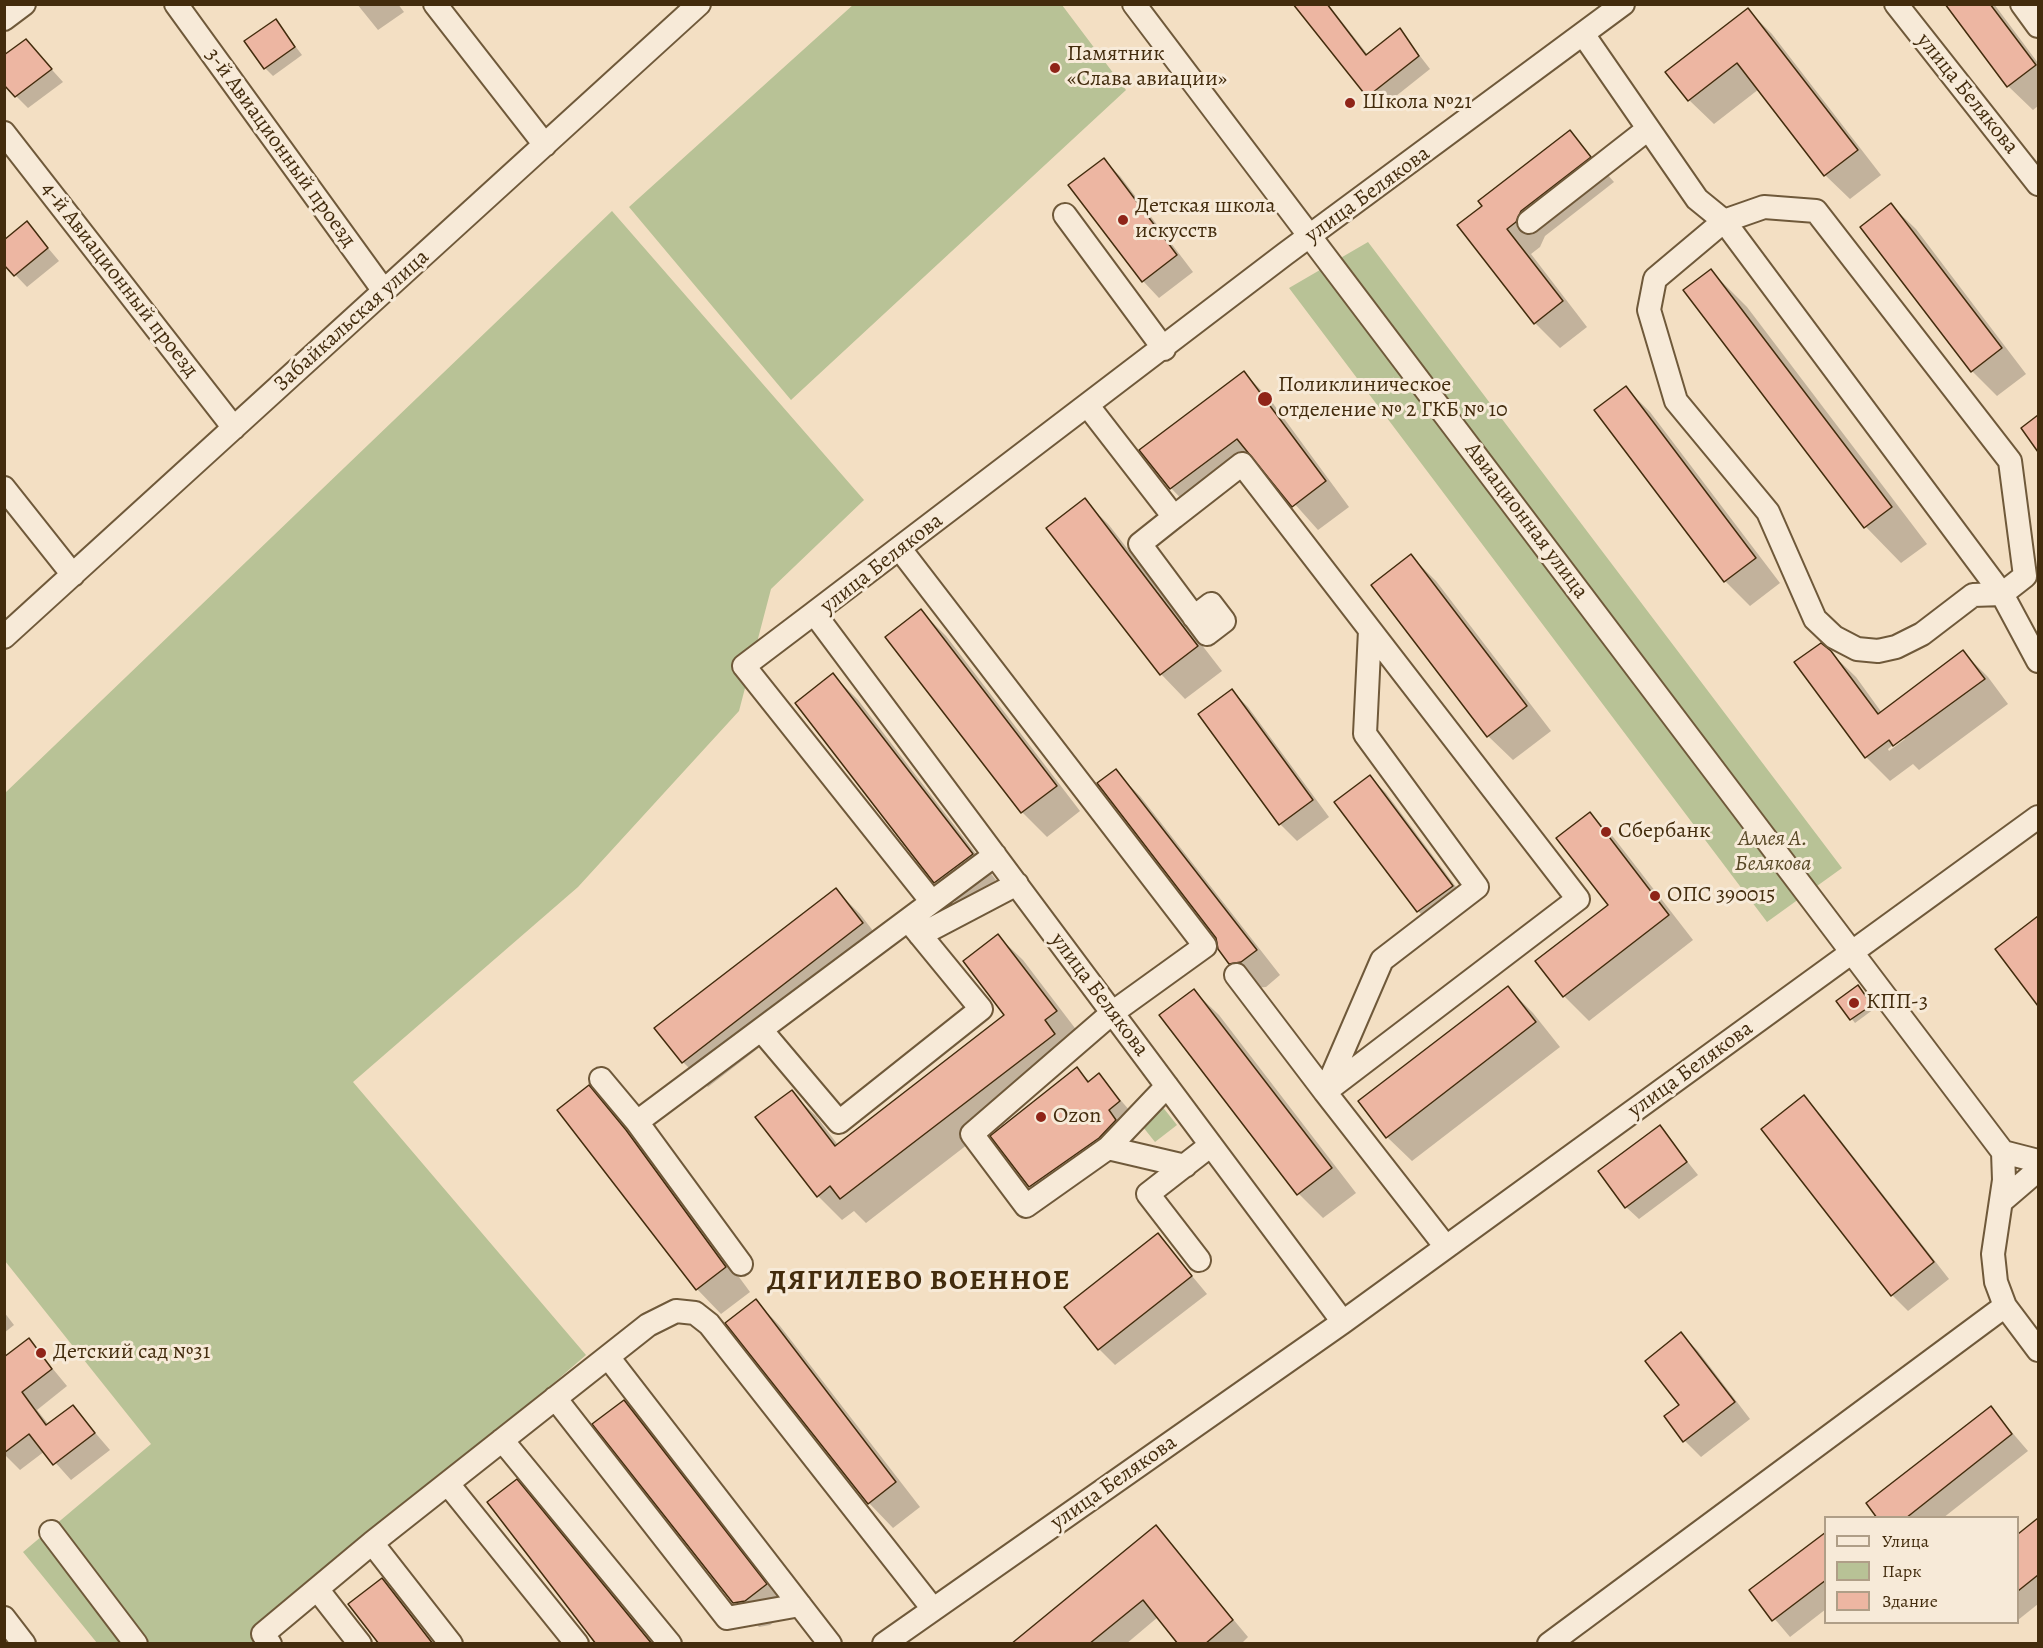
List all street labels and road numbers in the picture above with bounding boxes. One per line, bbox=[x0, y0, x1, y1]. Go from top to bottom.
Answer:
street label: улица Белякова bbox=[1910, 28, 2024, 160]
street label: 3-й Авиационный проезд bbox=[199, 43, 361, 253]
street label: улица Белякова bbox=[1300, 141, 1436, 249]
street label: 4-й Авиационный проезд bbox=[34, 177, 204, 383]
street label: Забайкальская улица bbox=[269, 244, 435, 398]
street label: Авиационная улица bbox=[1459, 438, 1593, 604]
street label: улица Белякова bbox=[816, 508, 948, 620]
street label: улица Белякова bbox=[1044, 928, 1154, 1062]
street label: улица Белякова bbox=[1623, 1016, 1759, 1124]
street label: улица Белякова bbox=[1046, 1430, 1182, 1536]

